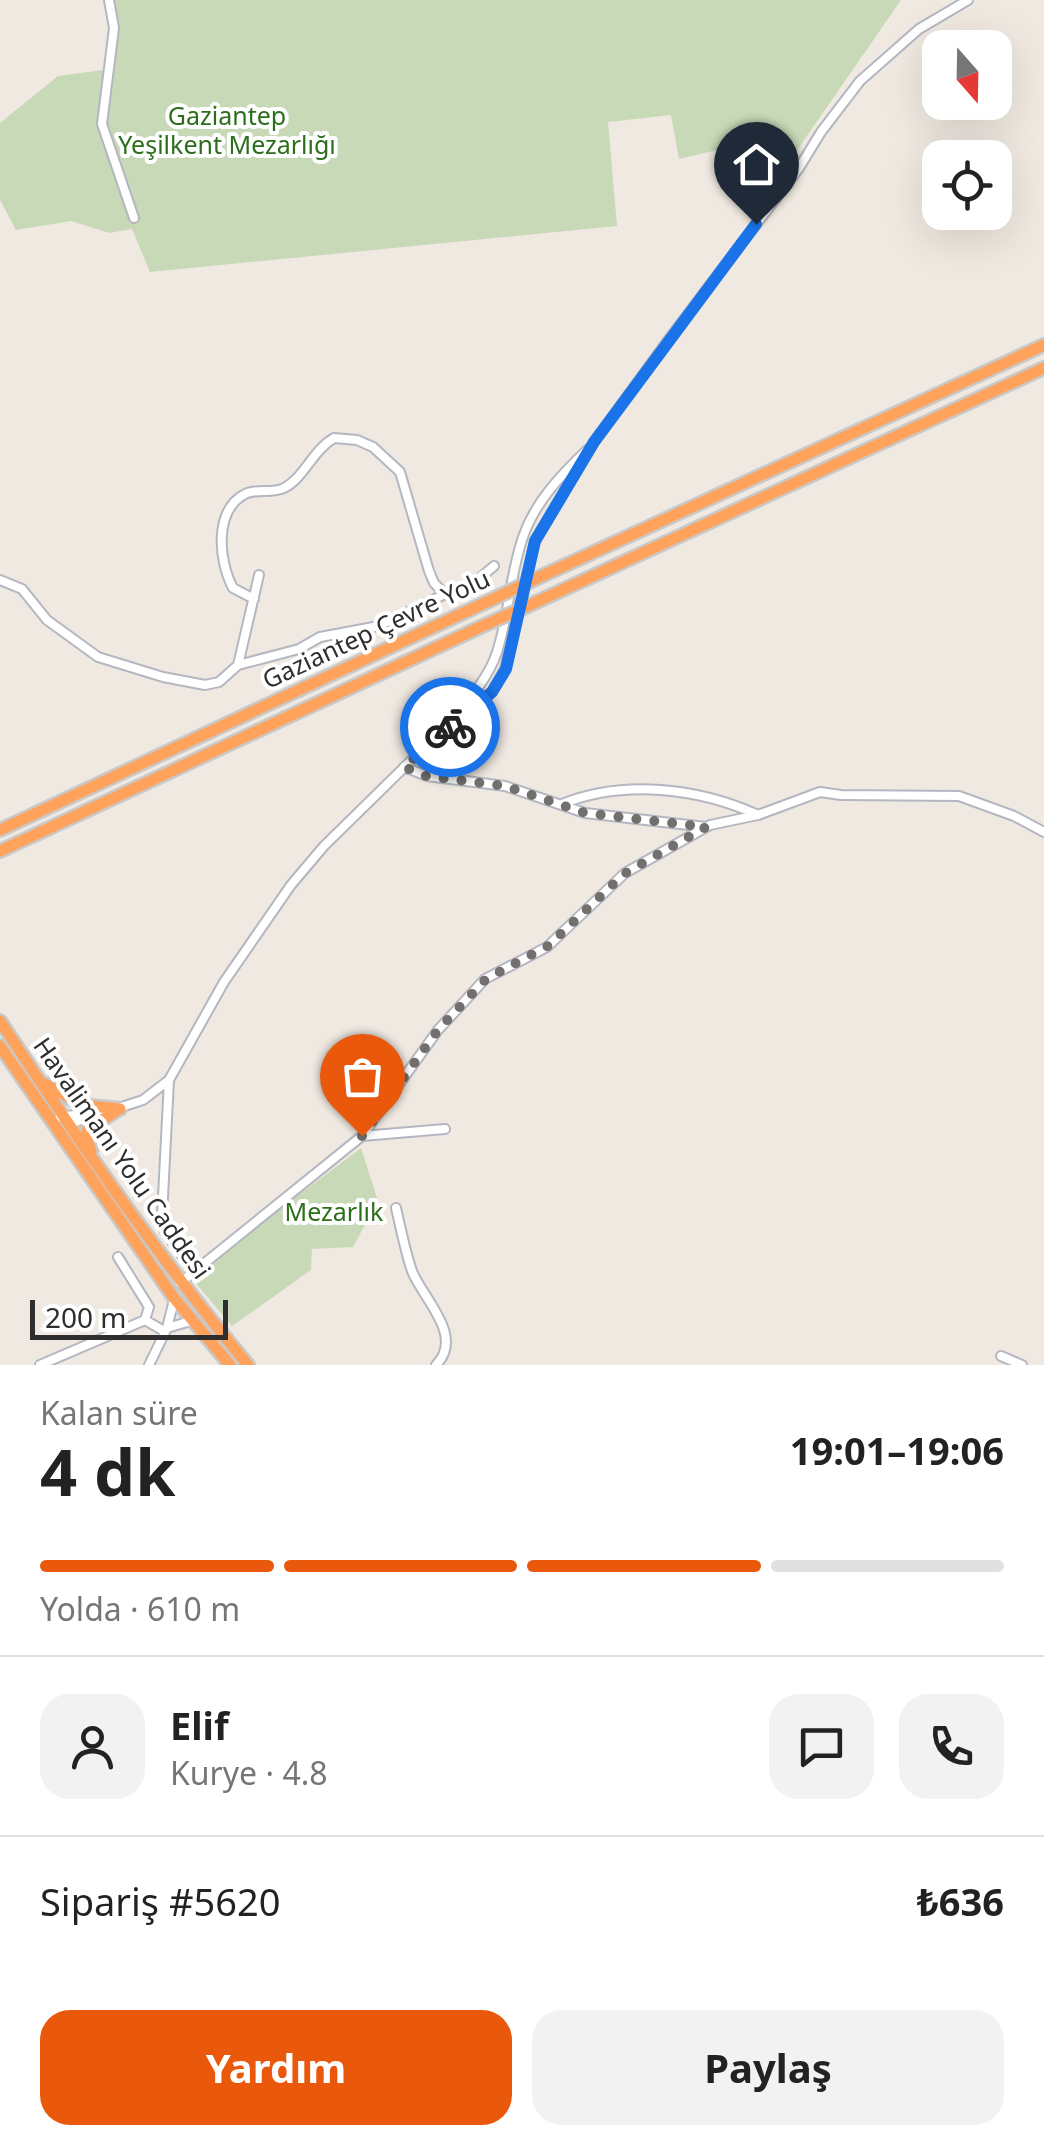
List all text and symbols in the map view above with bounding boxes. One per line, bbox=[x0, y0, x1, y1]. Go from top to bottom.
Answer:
north arrow bbox=[922, 30, 1012, 120]
map controls bbox=[922, 30, 1012, 230]
park label: Gaziantep Yeşilkent Mezarlığı bbox=[118, 98, 336, 161]
pin bbox=[714, 122, 799, 225]
icon: home bbox=[729, 137, 784, 192]
button: locate bbox=[922, 140, 1012, 230]
street label: Gaziantep Çevre Yolu bbox=[256, 560, 495, 696]
courier bbox=[400, 677, 500, 777]
icon: bike bbox=[423, 700, 478, 755]
street label: Havalimanı Yolu Caddesi bbox=[26, 1030, 219, 1285]
pin bbox=[320, 1034, 405, 1137]
icon: bag bbox=[335, 1049, 390, 1104]
park label: Mezarlık bbox=[285, 1194, 384, 1228]
scale bar bbox=[30, 1295, 228, 1340]
text: 200 m bbox=[45, 1298, 127, 1336]
text: Kalan süre bbox=[40, 1391, 198, 1434]
text: 19:01–19:06 bbox=[790, 1424, 1004, 1476]
text: 4 dk bbox=[40, 1427, 175, 1515]
text: Yolda · 610 m bbox=[40, 1587, 240, 1630]
button: person bbox=[40, 1694, 145, 1799]
button: chat bbox=[769, 1694, 874, 1799]
button: phone bbox=[899, 1694, 1004, 1799]
text: Elif bbox=[170, 1699, 229, 1751]
text: Kurye · 4.8 bbox=[170, 1751, 328, 1794]
text: Sipariş #5620 bbox=[40, 1875, 280, 1927]
text: ₺636 bbox=[917, 1875, 1004, 1927]
button: Yardım bbox=[40, 2010, 512, 2125]
button: Paylaş bbox=[532, 2010, 1004, 2125]

